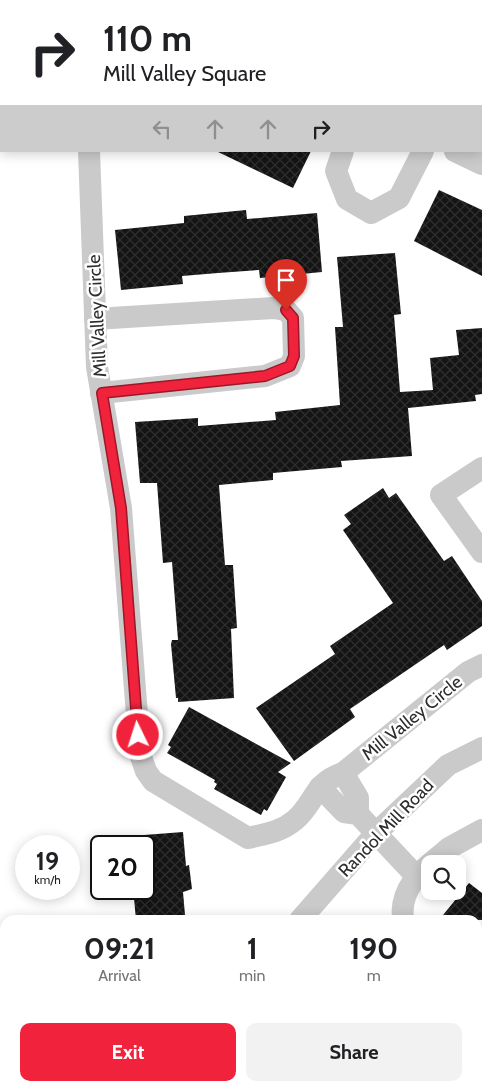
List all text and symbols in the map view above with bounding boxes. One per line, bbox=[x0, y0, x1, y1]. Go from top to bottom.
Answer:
text: 110 m bbox=[103, 17, 192, 60]
icon: right bbox=[20, 20, 85, 85]
text: Mill Valley Square bbox=[103, 60, 266, 87]
icon: left bbox=[148, 115, 176, 143]
icon: ahead bbox=[201, 115, 229, 143]
icon: ahead bbox=[254, 115, 282, 143]
icon: right bbox=[307, 115, 335, 143]
street label: Mill Valley Circle bbox=[83, 254, 111, 378]
pin bbox=[265, 259, 307, 310]
icon: arrive bbox=[272, 266, 300, 294]
street label: Mill Valley Circle bbox=[357, 671, 467, 765]
position arrow bbox=[111, 708, 163, 760]
street label: Randol Mill Road bbox=[334, 775, 438, 881]
speed limit sign: 20 bbox=[90, 835, 155, 900]
text: 19 bbox=[36, 846, 59, 876]
map controls bbox=[421, 855, 466, 900]
button: search bbox=[421, 855, 466, 900]
text: km/h bbox=[34, 872, 61, 887]
text: 09:21 bbox=[84, 930, 155, 967]
text: 1 bbox=[247, 930, 258, 967]
text: 190 bbox=[349, 930, 398, 967]
text: Arrival bbox=[98, 966, 141, 985]
text: min bbox=[239, 966, 265, 985]
text: m bbox=[367, 966, 381, 985]
button: Exit bbox=[20, 1023, 236, 1081]
button: Share bbox=[246, 1023, 462, 1081]

